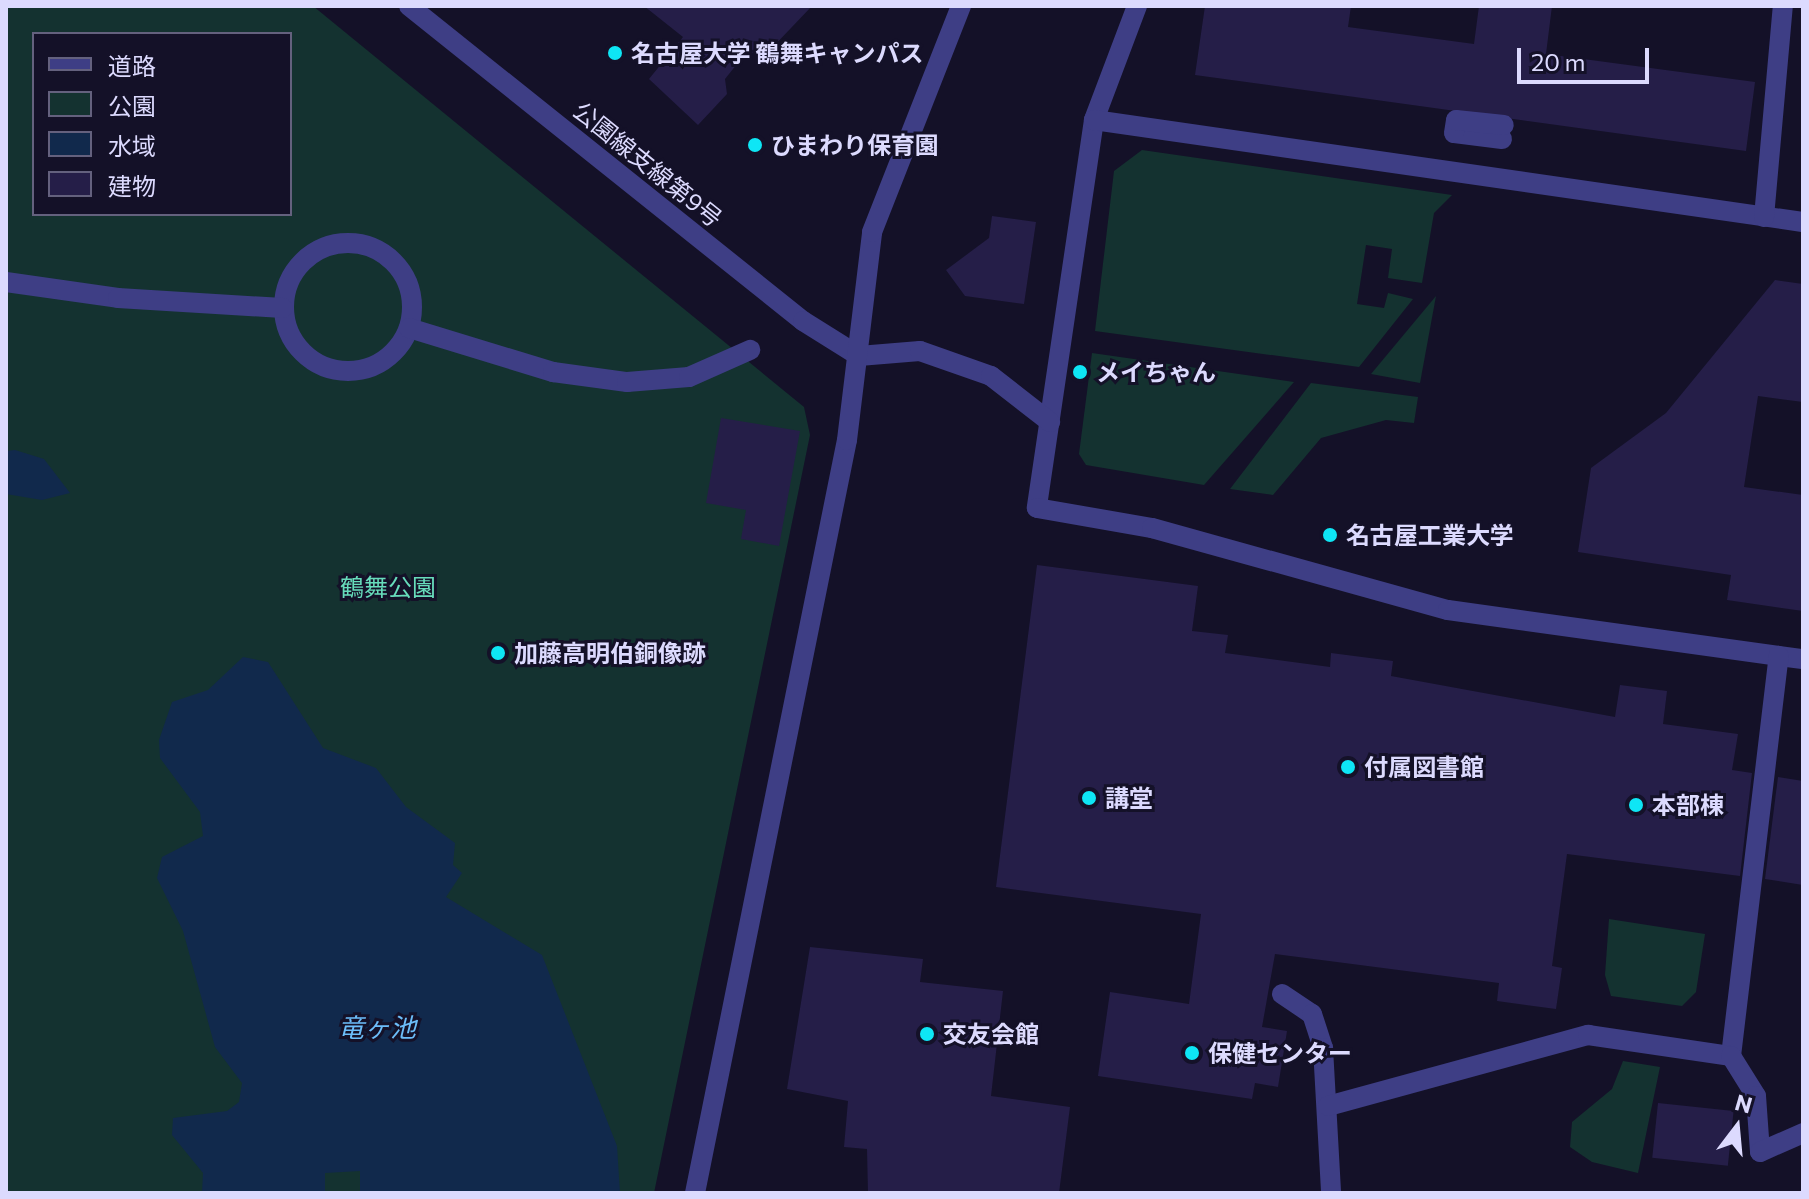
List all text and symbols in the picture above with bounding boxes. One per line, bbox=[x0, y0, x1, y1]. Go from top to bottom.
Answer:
legend bbox=[32, 32, 292, 216]
scale bar bbox=[1521, 32, 1653, 82]
place label: 名古屋大学 鶴舞キャンパス bbox=[631, 39, 924, 67]
marker: 名古屋大学 鶴舞キャンパス bbox=[606, 44, 624, 62]
text: 20 m bbox=[1531, 47, 1585, 76]
text: 道路 bbox=[108, 51, 156, 80]
text: 公園 bbox=[108, 91, 156, 120]
street label: 公園線支線第9号 bbox=[568, 95, 728, 233]
text: 水域 bbox=[108, 131, 156, 160]
place label: ひまわり保育園 bbox=[771, 131, 939, 159]
marker: ひまわり保育園 bbox=[746, 136, 764, 154]
text: 建物 bbox=[108, 171, 156, 200]
place label: メイちゃん bbox=[1096, 358, 1216, 386]
marker: メイちゃん bbox=[1071, 363, 1089, 381]
place label: 名古屋工業大学 bbox=[1346, 521, 1514, 549]
marker: 名古屋工業大学 bbox=[1321, 526, 1339, 544]
park label: 鶴舞公園 bbox=[340, 573, 436, 601]
place label: 加藤高明伯銅像跡 bbox=[514, 639, 706, 667]
marker: 加藤高明伯銅像跡 bbox=[489, 644, 507, 662]
place label: 付属図書館 bbox=[1364, 753, 1484, 781]
marker: 付属図書館 bbox=[1339, 758, 1357, 776]
place label: 講堂 bbox=[1105, 784, 1153, 812]
marker: 講堂 bbox=[1080, 789, 1098, 807]
place label: 本部棟 bbox=[1652, 791, 1724, 819]
marker: 本部棟 bbox=[1627, 796, 1645, 814]
water label: 竜ヶ池 bbox=[338, 1011, 416, 1043]
place label: 交友会館 bbox=[943, 1020, 1039, 1048]
marker: 交友会館 bbox=[918, 1025, 936, 1043]
place label: 保健センター bbox=[1208, 1039, 1352, 1067]
marker: 保健センター bbox=[1183, 1044, 1201, 1062]
north arrow bbox=[1697, 1087, 1777, 1167]
text: N bbox=[1732, 1088, 1755, 1119]

